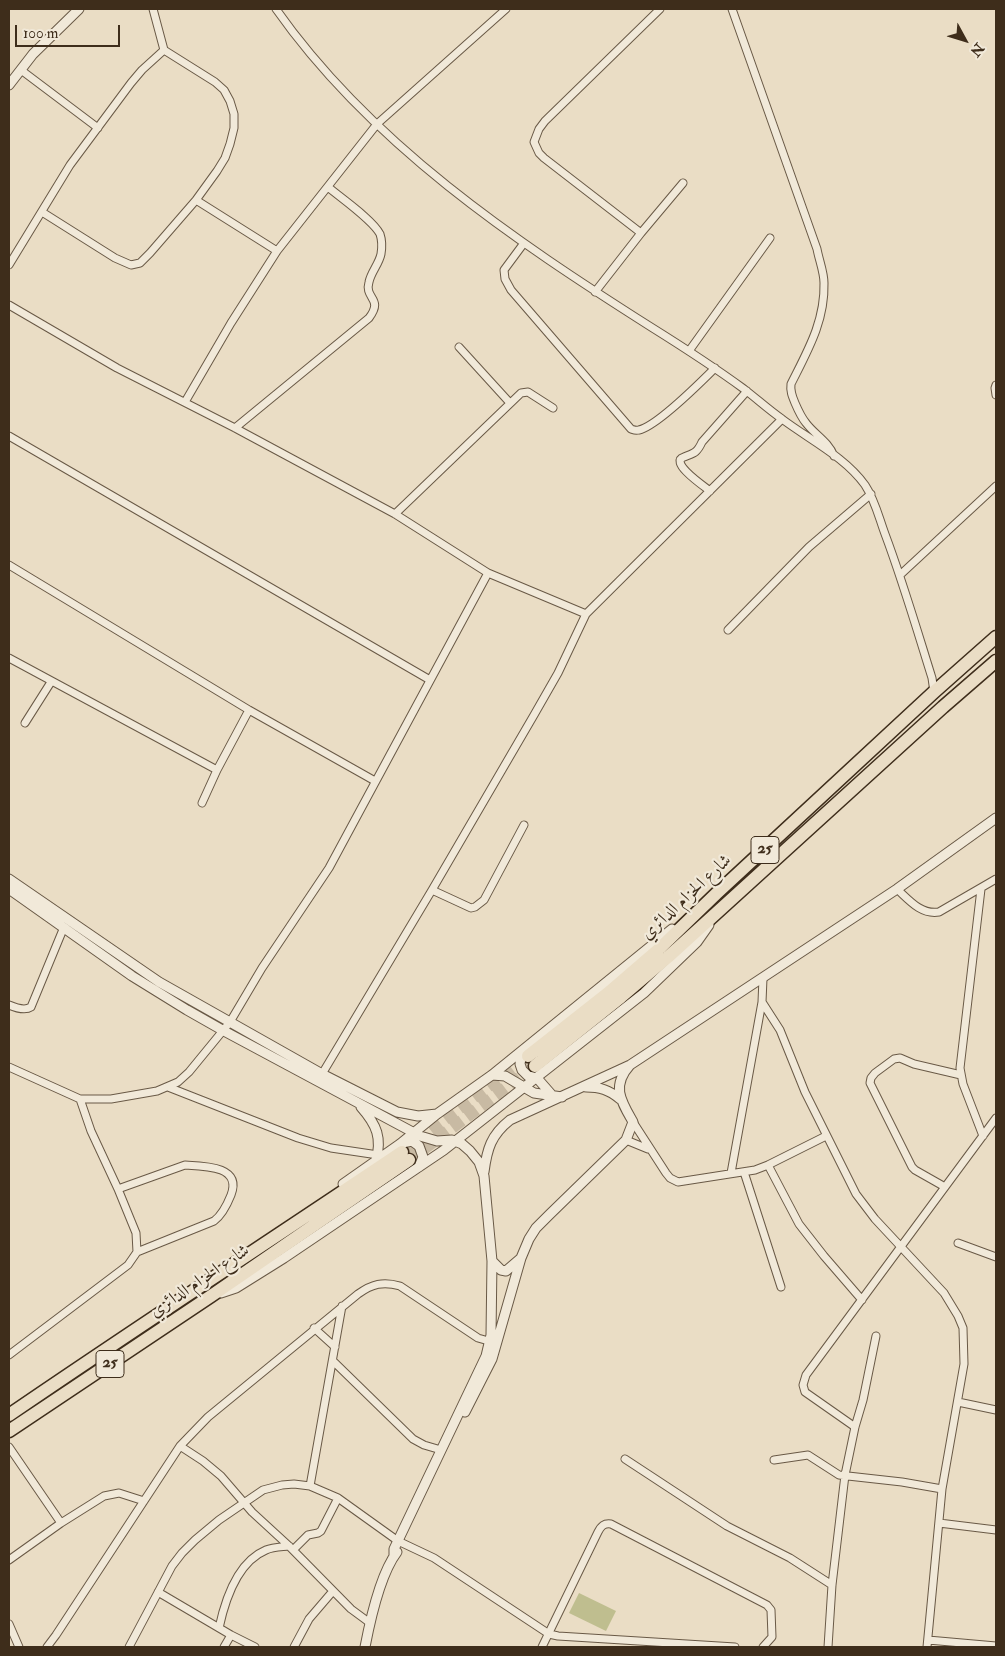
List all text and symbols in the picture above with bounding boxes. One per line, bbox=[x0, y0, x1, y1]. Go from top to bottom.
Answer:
scale bar bbox=[18, 15, 122, 47]
north arrow bbox=[940, 15, 990, 65]
text: 100 m bbox=[23, 24, 58, 43]
text: N bbox=[966, 40, 988, 60]
road number: 25 bbox=[751, 836, 779, 864]
street label: شارع الحزام الدائري bbox=[637, 851, 737, 945]
street label: شارع الحزام الدائري bbox=[146, 1241, 254, 1323]
road number: 25 bbox=[96, 1350, 124, 1378]

